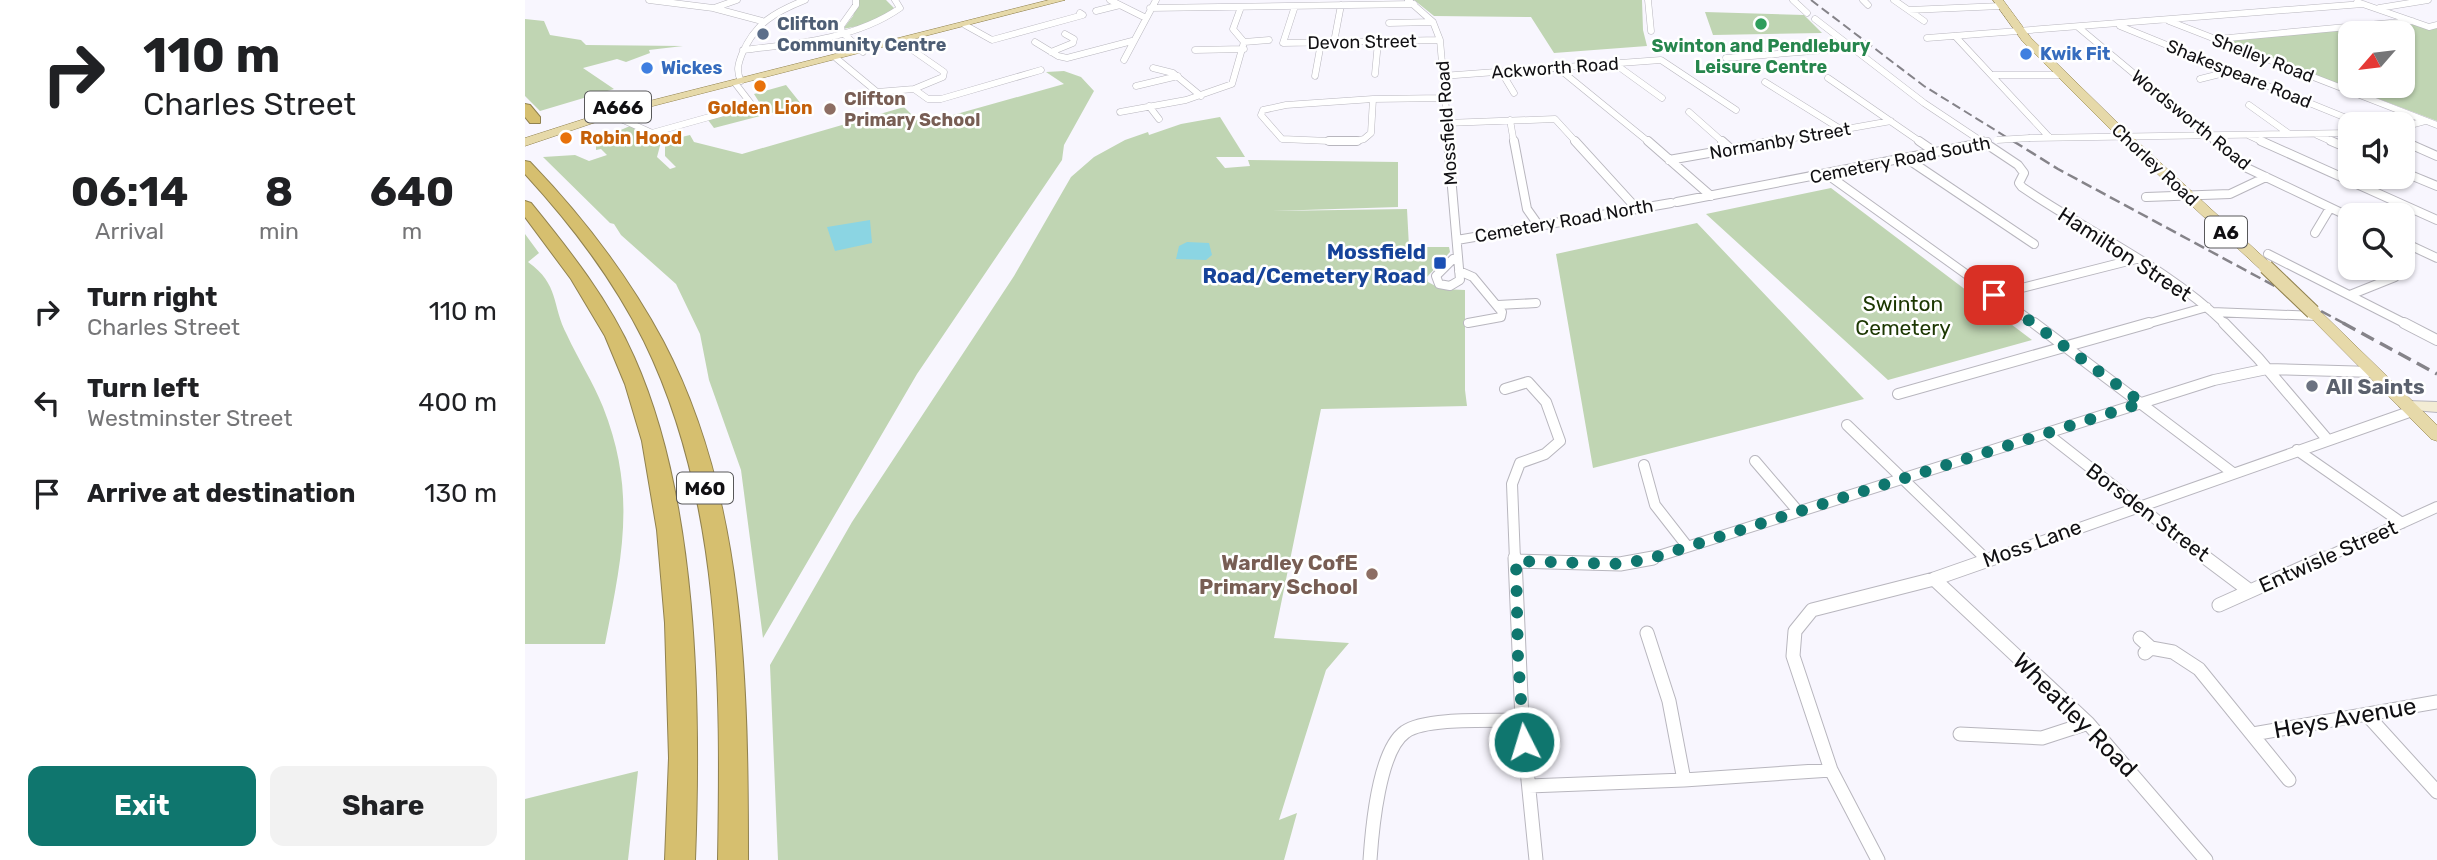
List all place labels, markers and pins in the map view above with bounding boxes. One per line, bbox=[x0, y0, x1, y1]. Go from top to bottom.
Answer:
place label: Clifton Community Centre bbox=[777, 13, 947, 56]
marker: Swinton and Pendlebury Leisure Centre bbox=[1753, 16, 1769, 32]
marker: Clifton Community Centre bbox=[755, 26, 771, 42]
place label: Swinton and Pendlebury Leisure Centre bbox=[1651, 35, 1871, 78]
place label: Kwik Fit bbox=[2040, 43, 2110, 65]
marker: Kwik Fit bbox=[2018, 46, 2034, 62]
place label: Wickes bbox=[661, 57, 723, 79]
marker: Wickes bbox=[639, 60, 655, 76]
marker: Golden Lion bbox=[752, 78, 768, 94]
place label: Clifton Primary School bbox=[844, 88, 980, 131]
place label: Golden Lion bbox=[707, 97, 813, 119]
marker: Clifton Primary School bbox=[822, 101, 838, 117]
place label: Robin Hood bbox=[580, 127, 682, 149]
marker: Robin Hood bbox=[558, 130, 574, 146]
place label: Mossfield Road/Cemetery Road bbox=[1202, 239, 1426, 288]
marker: Mossfield Road/Cemetery Road bbox=[1432, 255, 1448, 271]
pin bbox=[1964, 265, 2024, 325]
place label: All Saints bbox=[2326, 374, 2425, 399]
marker: All Saints bbox=[2304, 378, 2320, 394]
place label: Wardley CofE Primary School bbox=[1199, 550, 1358, 599]
marker: Wardley CofE Primary School bbox=[1364, 566, 1380, 582]

